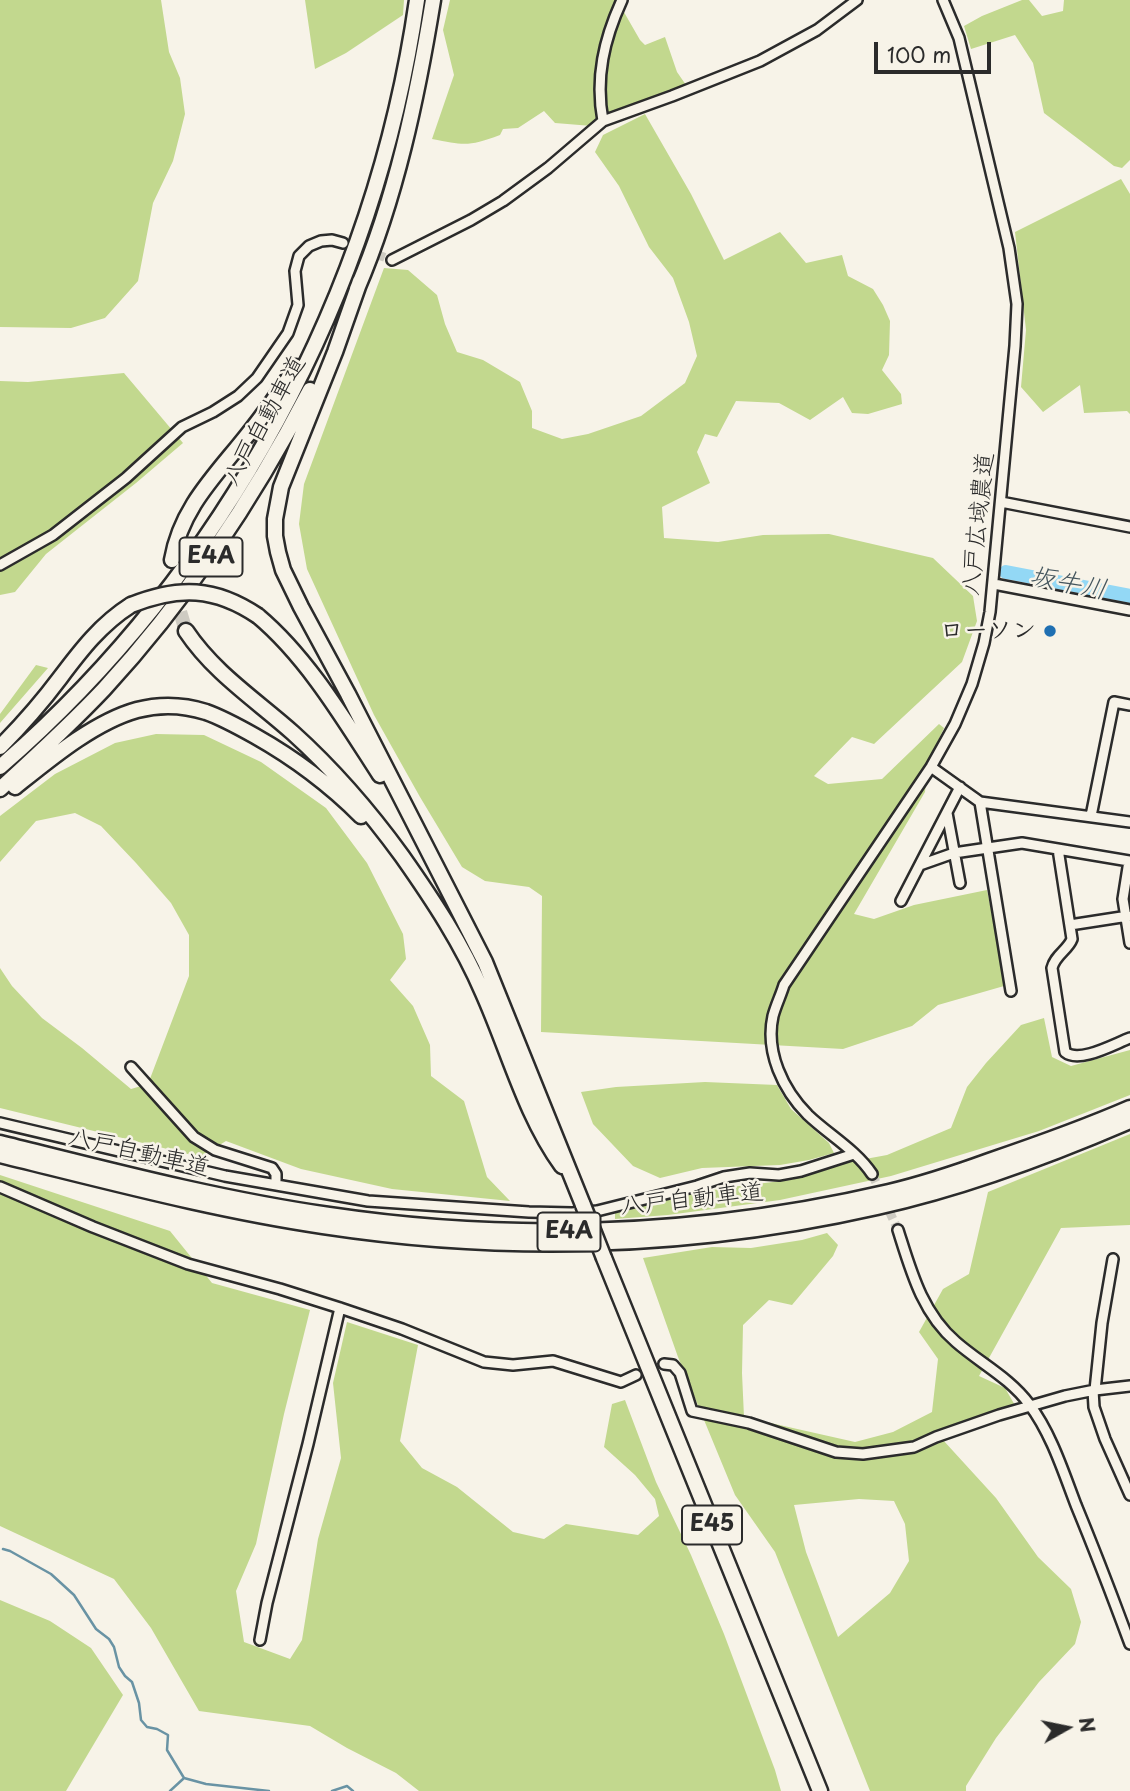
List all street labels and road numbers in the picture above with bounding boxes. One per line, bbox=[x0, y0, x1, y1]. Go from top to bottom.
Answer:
street label: 八戸自動車道 bbox=[217, 351, 313, 491]
street label: 八戸広域農道 bbox=[957, 451, 1001, 597]
road number: E4A bbox=[180, 538, 242, 576]
street label: 八戸自動車道 bbox=[66, 1123, 212, 1183]
street label: 八戸自動車道 bbox=[619, 1178, 765, 1222]
road number: E4A bbox=[538, 1212, 600, 1252]
road number: E45 bbox=[682, 1506, 742, 1544]

